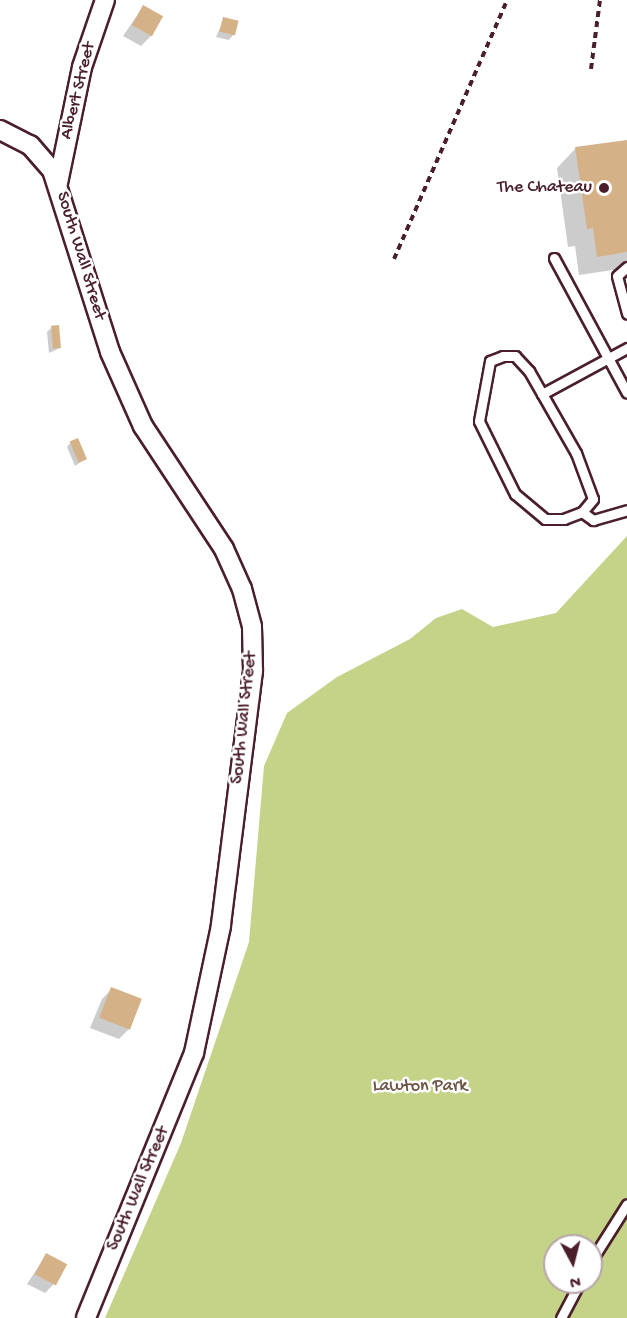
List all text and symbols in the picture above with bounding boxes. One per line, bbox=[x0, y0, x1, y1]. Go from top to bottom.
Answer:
street label: Albert Street bbox=[57, 40, 101, 142]
place label: The Chateau bbox=[497, 177, 592, 199]
marker: The Chateau bbox=[597, 181, 611, 195]
street label: South Wall Street bbox=[50, 189, 110, 323]
street label: South Wall Street bbox=[227, 651, 263, 785]
park label: Lawton Park bbox=[373, 1076, 467, 1098]
street label: South Wall Street bbox=[103, 1124, 175, 1254]
north arrow bbox=[543, 1234, 603, 1294]
text: N bbox=[569, 1270, 581, 1290]

